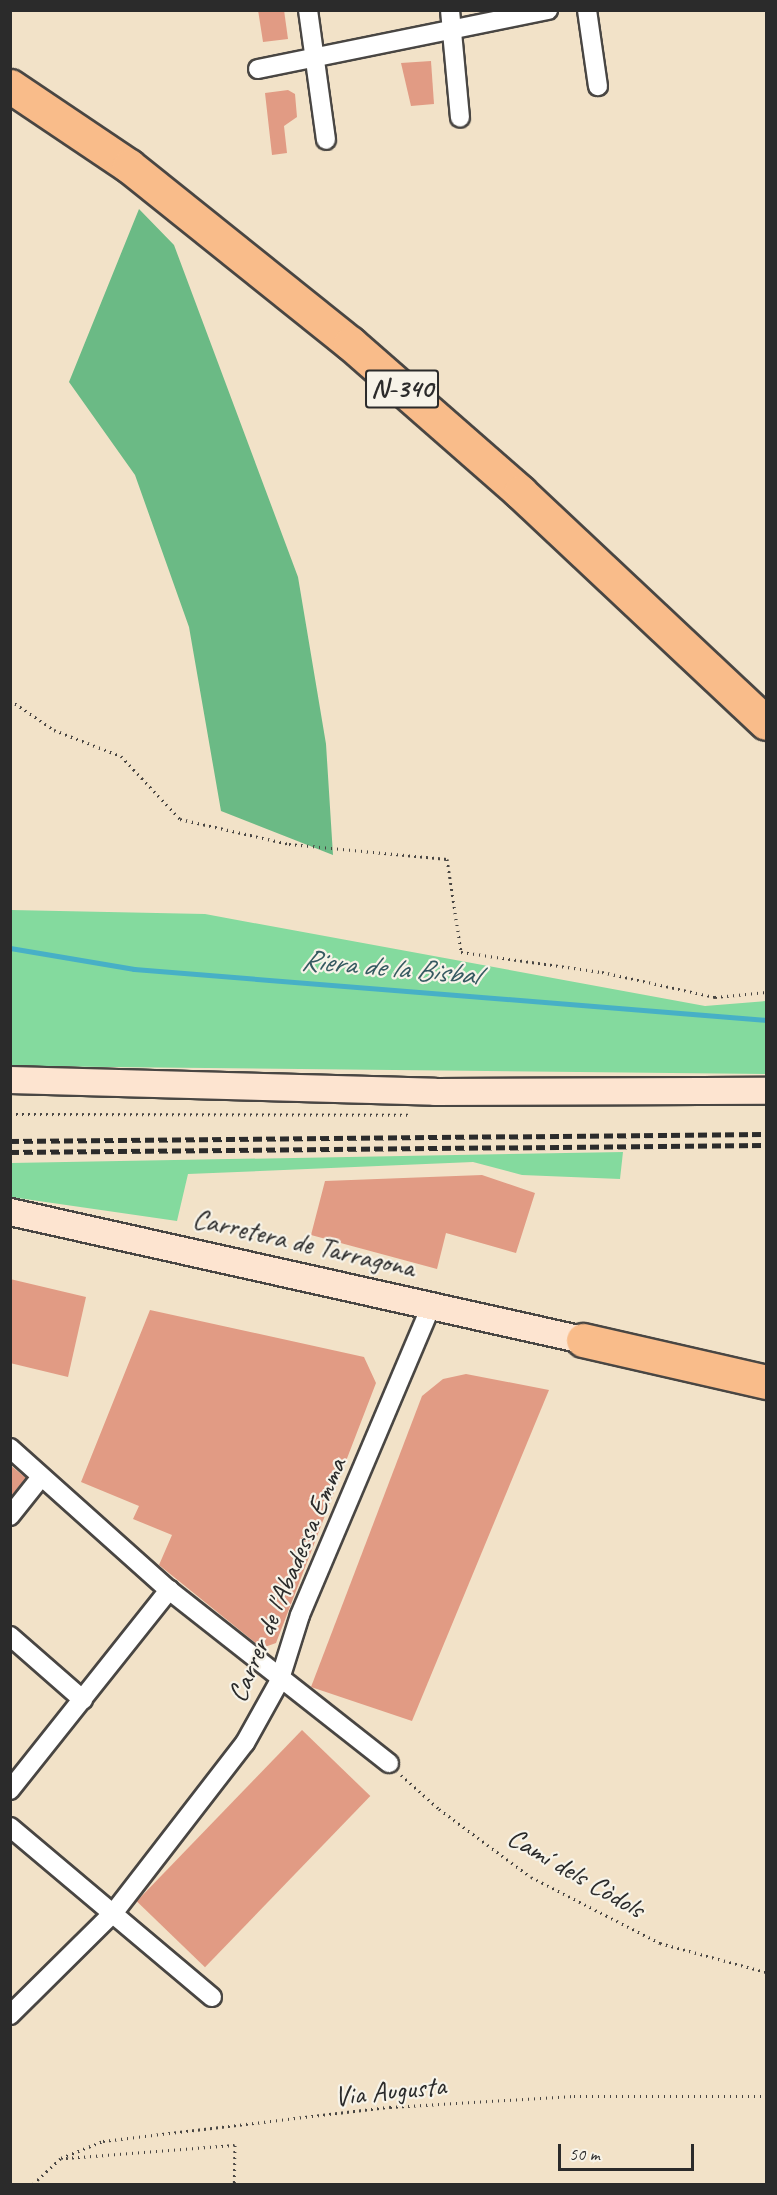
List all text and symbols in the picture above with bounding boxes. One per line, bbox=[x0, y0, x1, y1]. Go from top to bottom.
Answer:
road number: N-340 bbox=[364, 365, 440, 413]
water label: Riera de la Bisbal bbox=[300, 941, 480, 993]
street label: Carretera de Tarragona bbox=[189, 1201, 419, 1285]
street label: Carrer de l'Abadessa Emma bbox=[220, 1453, 354, 1707]
street label: Camí dels Còdols bbox=[502, 1820, 650, 1926]
street label: Via Augusta bbox=[333, 2068, 447, 2114]
scale bar bbox=[561, 2132, 698, 2170]
text: 50 m bbox=[569, 2143, 600, 2165]

